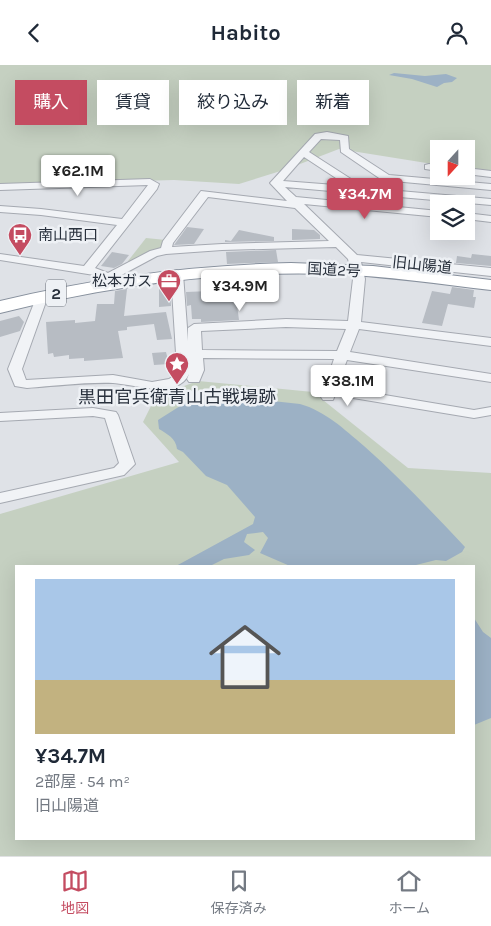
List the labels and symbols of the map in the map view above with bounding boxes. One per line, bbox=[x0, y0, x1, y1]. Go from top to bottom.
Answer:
north arrow bbox=[430, 140, 475, 185]
pin: ¥62.1M bbox=[37, 155, 119, 197]
pin: ¥34.7M bbox=[324, 177, 406, 220]
bus stop icon: 南山西口 bbox=[7, 222, 33, 256]
place label: 南山西口 bbox=[38, 226, 98, 244]
street label: 旧山陽道 bbox=[391, 253, 453, 277]
street label: 国道2号 bbox=[307, 260, 361, 280]
office icon: 松本ガス bbox=[156, 268, 182, 302]
pin: ¥34.9M bbox=[199, 269, 281, 312]
place label: 松本ガス bbox=[92, 272, 152, 290]
road number: 2 bbox=[46, 279, 66, 307]
place icon: 黒田官兵衛青山古戦場跡 bbox=[164, 351, 190, 385]
pin: ¥38.1M bbox=[307, 365, 389, 407]
place label: 黒田官兵衛青山古戦場跡 bbox=[78, 386, 276, 408]

